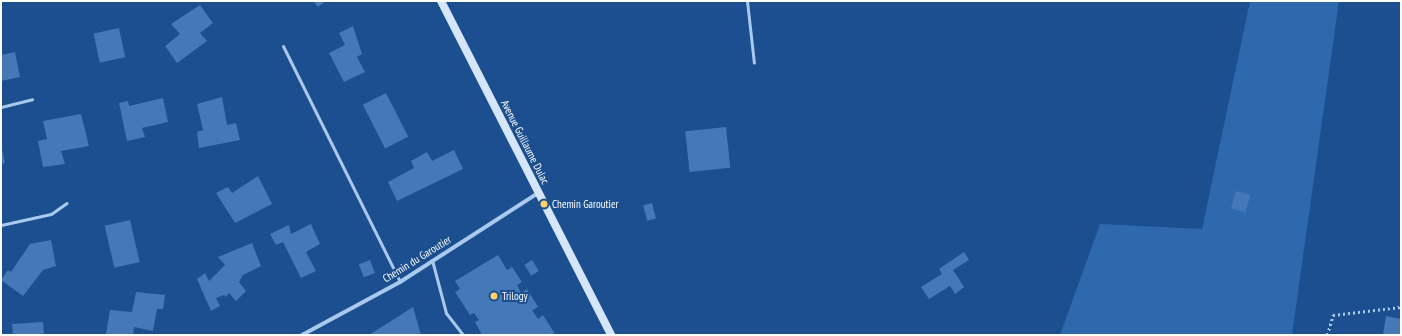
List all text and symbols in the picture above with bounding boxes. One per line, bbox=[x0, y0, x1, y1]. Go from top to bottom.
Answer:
street label: Avenue Guillaume Dulac bbox=[498, 98, 552, 186]
place label: Chemin Garoutier bbox=[552, 197, 618, 211]
marker: Chemin Garoutier bbox=[539, 199, 549, 209]
street label: Chemin du Garoutier bbox=[380, 233, 454, 285]
place label: Trilogy bbox=[502, 289, 528, 303]
marker: Trilogy bbox=[489, 291, 499, 301]

